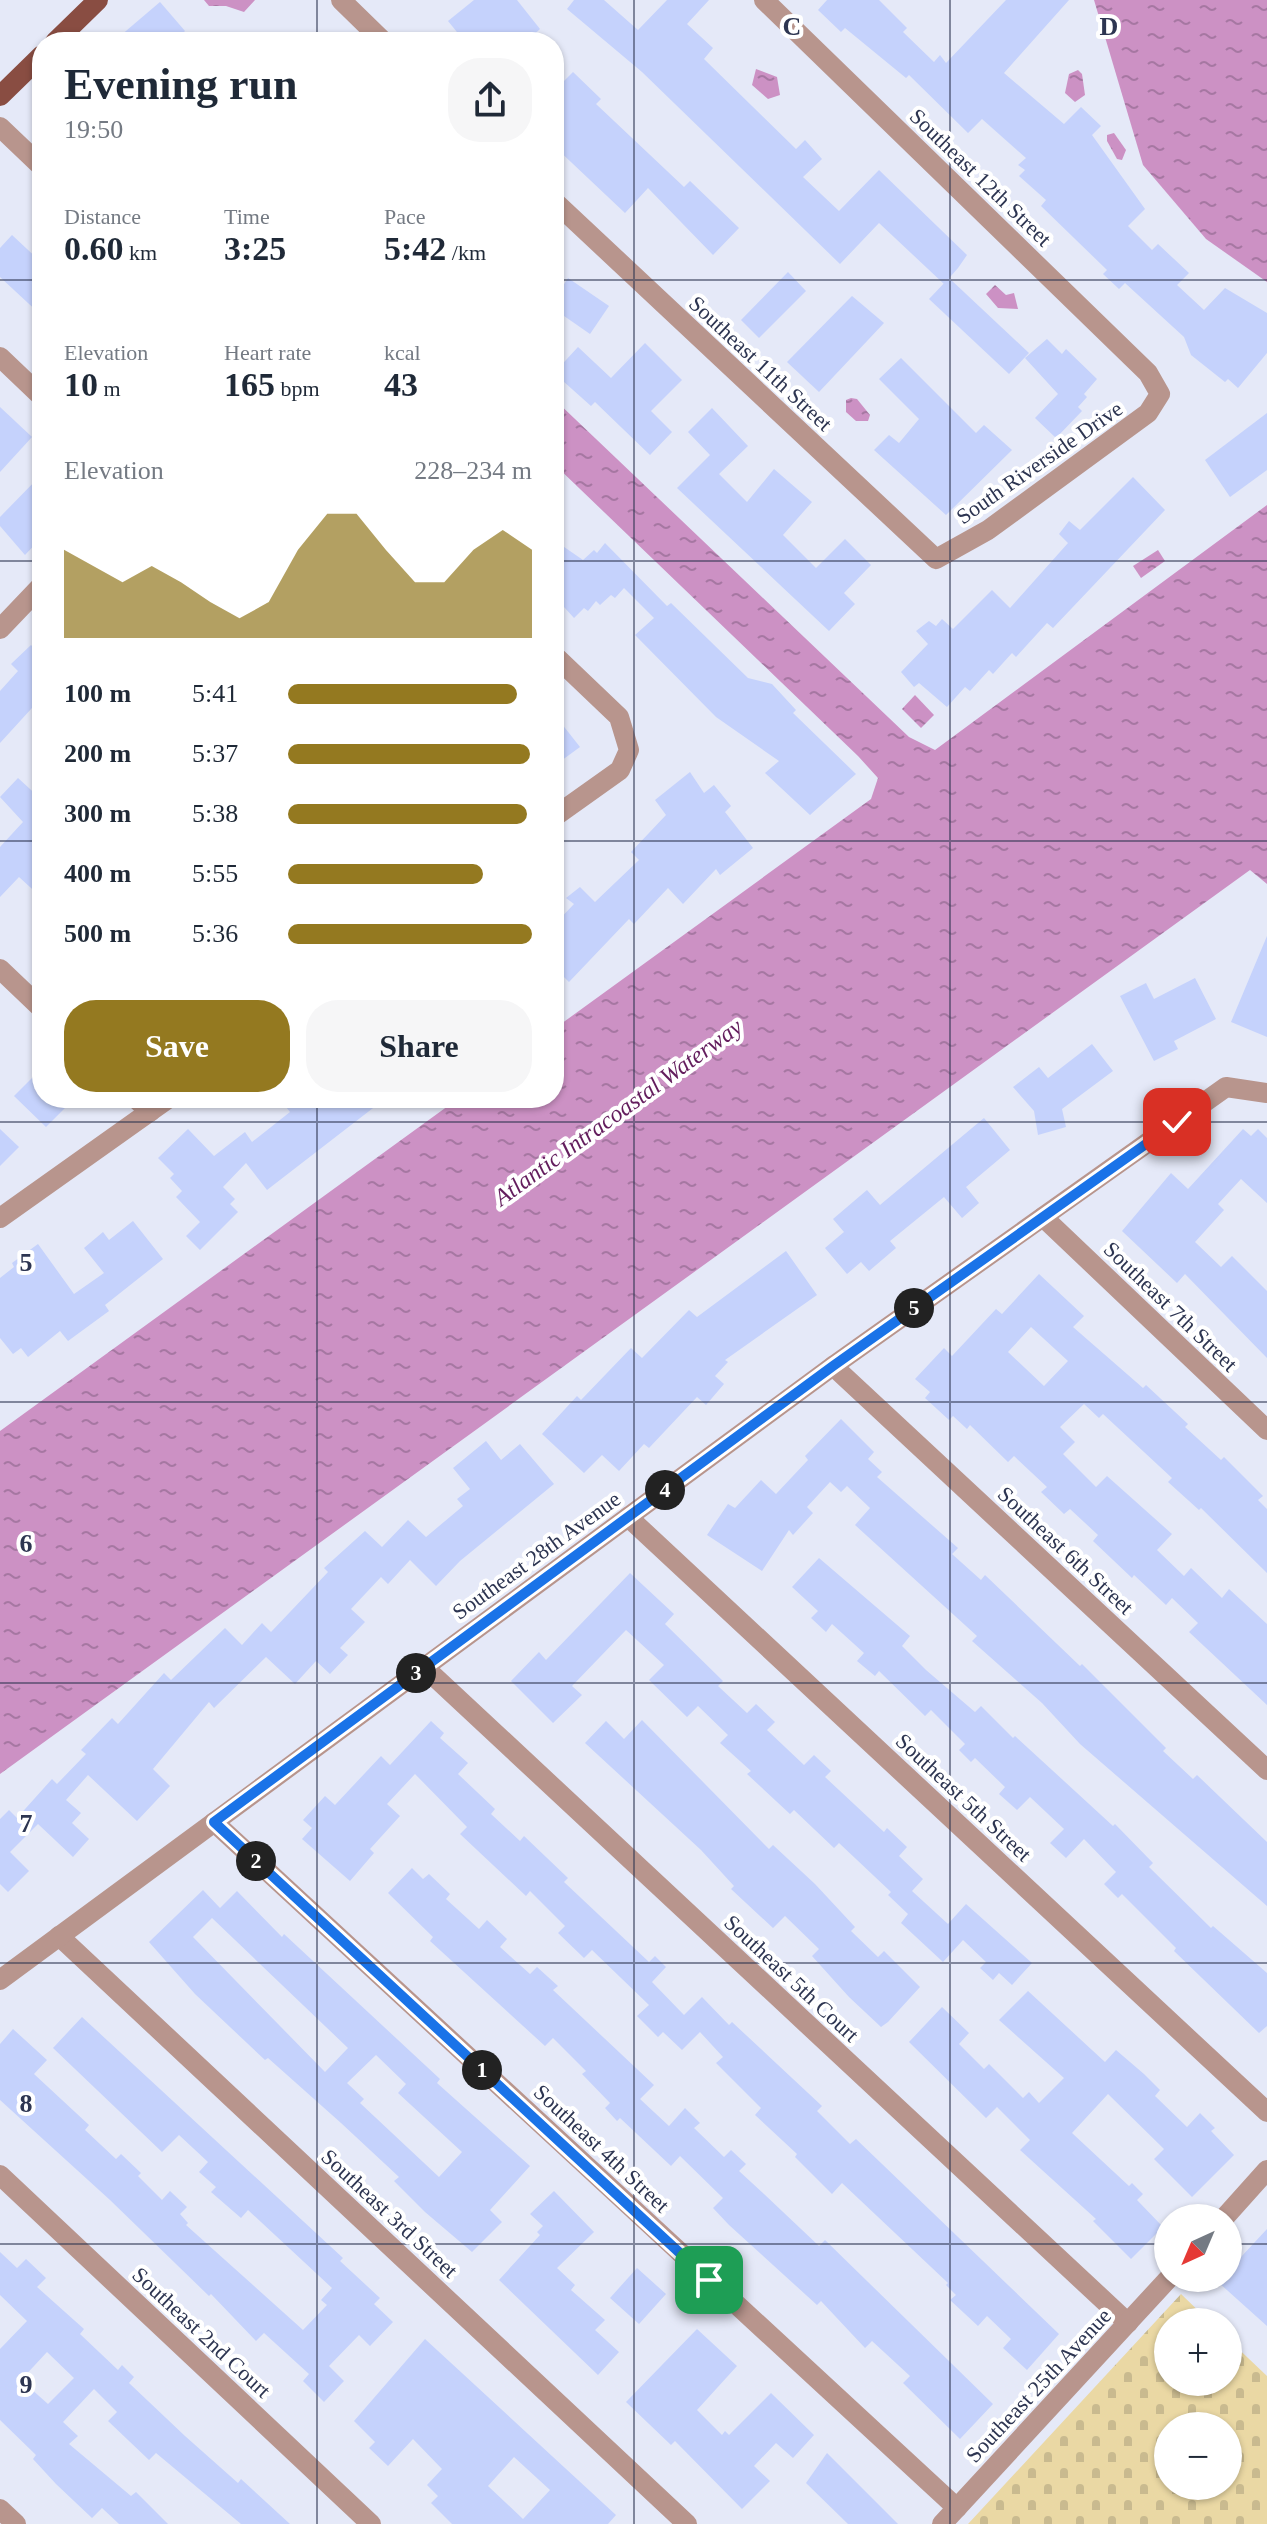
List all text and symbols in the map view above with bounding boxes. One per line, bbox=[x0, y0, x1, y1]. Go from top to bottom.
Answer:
text: C bbox=[783, 12, 801, 41]
text: D bbox=[1100, 12, 1118, 41]
button: share bbox=[448, 58, 532, 142]
text: Evening run bbox=[64, 60, 298, 109]
street label: Southeast 12th Street bbox=[905, 103, 1057, 251]
text: 19:50 bbox=[64, 115, 123, 144]
text: Distance bbox=[64, 204, 141, 229]
text: Time bbox=[224, 204, 270, 229]
text: Pace bbox=[384, 204, 426, 229]
text: 0.60 bbox=[64, 230, 124, 267]
text: 3:25 bbox=[224, 230, 286, 267]
text: 5:42 bbox=[384, 230, 446, 267]
text: km bbox=[124, 240, 157, 265]
text: /km bbox=[446, 240, 486, 265]
street label: Southeast 11th Street bbox=[684, 291, 837, 436]
text: Elevation bbox=[64, 340, 148, 365]
text: Heart rate bbox=[224, 340, 311, 365]
text: kcal bbox=[384, 340, 421, 365]
text: 10 bbox=[64, 366, 98, 403]
text: 165 bbox=[224, 366, 275, 403]
text: 43 bbox=[384, 366, 418, 403]
text: m bbox=[98, 376, 121, 401]
text: bpm bbox=[275, 376, 320, 401]
street label: South Riverside Drive bbox=[952, 396, 1127, 529]
text: Elevation bbox=[64, 456, 164, 485]
text: 228–234 m bbox=[414, 456, 532, 485]
text: 100 m bbox=[64, 679, 131, 708]
text: 5:41 bbox=[192, 679, 238, 708]
text: 200 m bbox=[64, 739, 131, 768]
text: 5:37 bbox=[192, 739, 238, 768]
text: 300 m bbox=[64, 799, 131, 828]
text: 5:38 bbox=[192, 799, 238, 828]
text: 400 m bbox=[64, 859, 131, 888]
text: 5:55 bbox=[192, 859, 238, 888]
text: 500 m bbox=[64, 919, 131, 948]
text: 5:36 bbox=[192, 919, 238, 948]
button: Save bbox=[64, 1000, 290, 1092]
button: Share bbox=[306, 1000, 532, 1092]
water label: Atlantic Intracoastal Waterway bbox=[487, 1013, 747, 1212]
pin bbox=[1143, 1088, 1211, 1156]
icon: check bbox=[1155, 1100, 1199, 1144]
street label: Southeast 7th Street bbox=[1099, 1236, 1243, 1376]
text: 5 bbox=[20, 1248, 33, 1277]
pin: 5 bbox=[894, 1288, 934, 1328]
text: 5 bbox=[909, 1295, 920, 1320]
pin: 4 bbox=[645, 1470, 685, 1510]
text: 4 bbox=[660, 1477, 671, 1502]
street label: Southeast 6th Street bbox=[993, 1481, 1139, 1620]
street label: Southeast 28th Avenue bbox=[448, 1486, 625, 1625]
text: 6 bbox=[20, 1529, 33, 1558]
pin: 3 bbox=[396, 1653, 436, 1693]
text: 3 bbox=[411, 1660, 422, 1685]
street label: Southeast 5th Street bbox=[891, 1728, 1037, 1867]
text: 7 bbox=[20, 1809, 33, 1838]
pin: 2 bbox=[236, 1841, 276, 1881]
text: 2 bbox=[251, 1848, 262, 1873]
street label: Southeast 5th Court bbox=[719, 1910, 864, 2047]
pin: 1 bbox=[462, 2050, 502, 2090]
text: 1 bbox=[477, 2057, 488, 2082]
street label: Southeast 4th Street bbox=[529, 2079, 675, 2218]
text: 8 bbox=[20, 2089, 33, 2118]
street label: Southeast 3rd Street bbox=[316, 2144, 463, 2283]
north arrow bbox=[1154, 2204, 1242, 2292]
map controls bbox=[1154, 2204, 1242, 2500]
pin bbox=[675, 2246, 743, 2314]
icon: arrive bbox=[687, 2258, 731, 2302]
street label: Southeast 2nd Court bbox=[127, 2262, 276, 2403]
street label: Southeast 25th Avenue bbox=[961, 2303, 1116, 2467]
button: + bbox=[1154, 2308, 1242, 2396]
text: 9 bbox=[20, 2370, 33, 2399]
button: − bbox=[1154, 2412, 1242, 2500]

